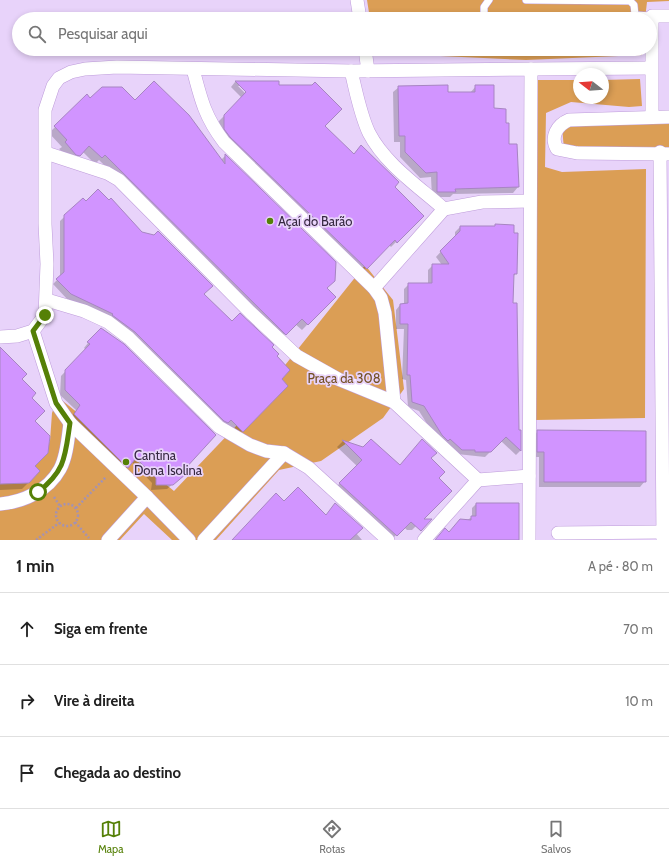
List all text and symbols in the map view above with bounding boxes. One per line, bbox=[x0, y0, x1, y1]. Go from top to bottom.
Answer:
search box bbox=[12, 12, 657, 56]
icon: search bbox=[26, 23, 48, 45]
text: Pesquisar aqui bbox=[58, 25, 148, 43]
north arrow bbox=[573, 68, 609, 104]
place label: Açaí do Barão bbox=[278, 213, 352, 229]
marker: Açaí do Barão bbox=[265, 216, 275, 226]
route end bbox=[36, 306, 54, 324]
park label: Praça da 308 bbox=[307, 370, 381, 386]
place label: Cantina Dona Isolina bbox=[134, 447, 203, 478]
marker: Cantina Dona Isolina bbox=[121, 457, 131, 467]
route start bbox=[29, 483, 47, 501]
text: 1 min bbox=[16, 556, 54, 576]
text: A pé · 80 m bbox=[588, 558, 653, 574]
icon: ahead bbox=[16, 618, 38, 640]
text: Siga em frente bbox=[54, 620, 147, 638]
text: 70 m bbox=[623, 621, 653, 637]
icon: right bbox=[16, 690, 38, 712]
text: Vire à direita bbox=[54, 692, 135, 710]
text: 10 m bbox=[625, 693, 653, 709]
icon: arrive bbox=[16, 762, 38, 784]
text: Chegada ao destino bbox=[54, 764, 181, 782]
tab: Mapa bbox=[98, 818, 123, 856]
tab: Rotas bbox=[319, 818, 345, 856]
tab: Salvos bbox=[541, 818, 571, 856]

